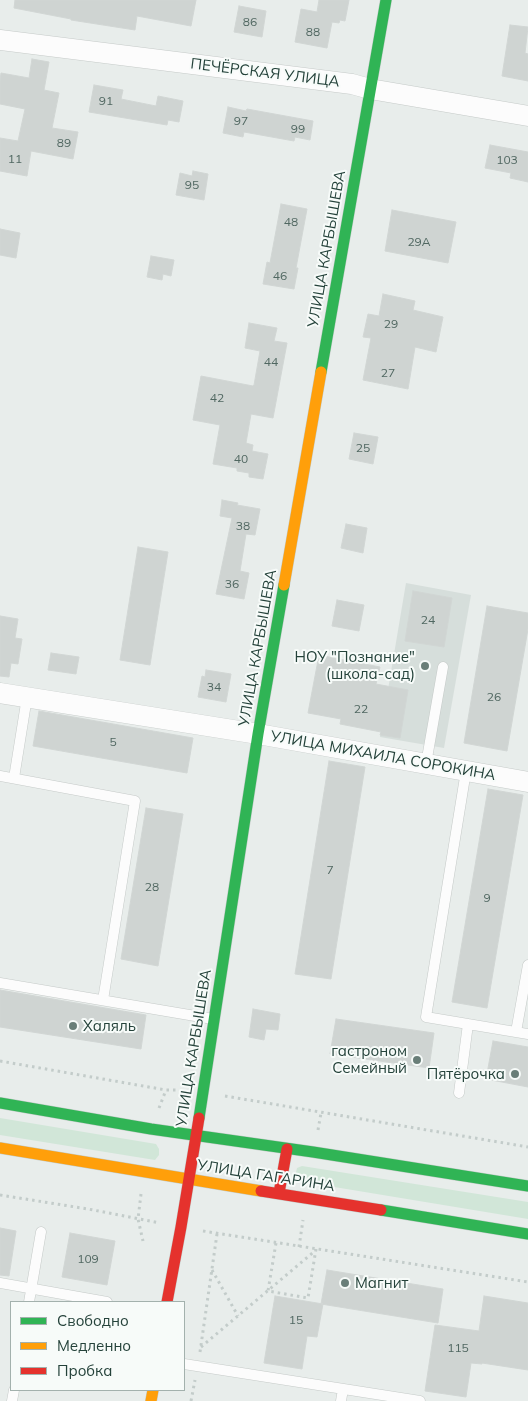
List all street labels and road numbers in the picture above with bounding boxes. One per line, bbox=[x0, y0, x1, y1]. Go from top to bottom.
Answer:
street label: ПЕЧЁРСКАЯ УЛИЦА bbox=[190, 55, 340, 91]
street label: УЛИЦА КАРБЫШЕВА bbox=[304, 169, 350, 329]
street label: УЛИЦА КАРБЫШЕВА bbox=[235, 568, 281, 728]
street label: УЛИЦА МИХАИЛА СОРОКИНА bbox=[269, 727, 497, 785]
street label: УЛИЦА КАРБЫШЕВА bbox=[173, 968, 215, 1128]
street label: УЛИЦА ГАГАРИНА bbox=[196, 1156, 336, 1196]

